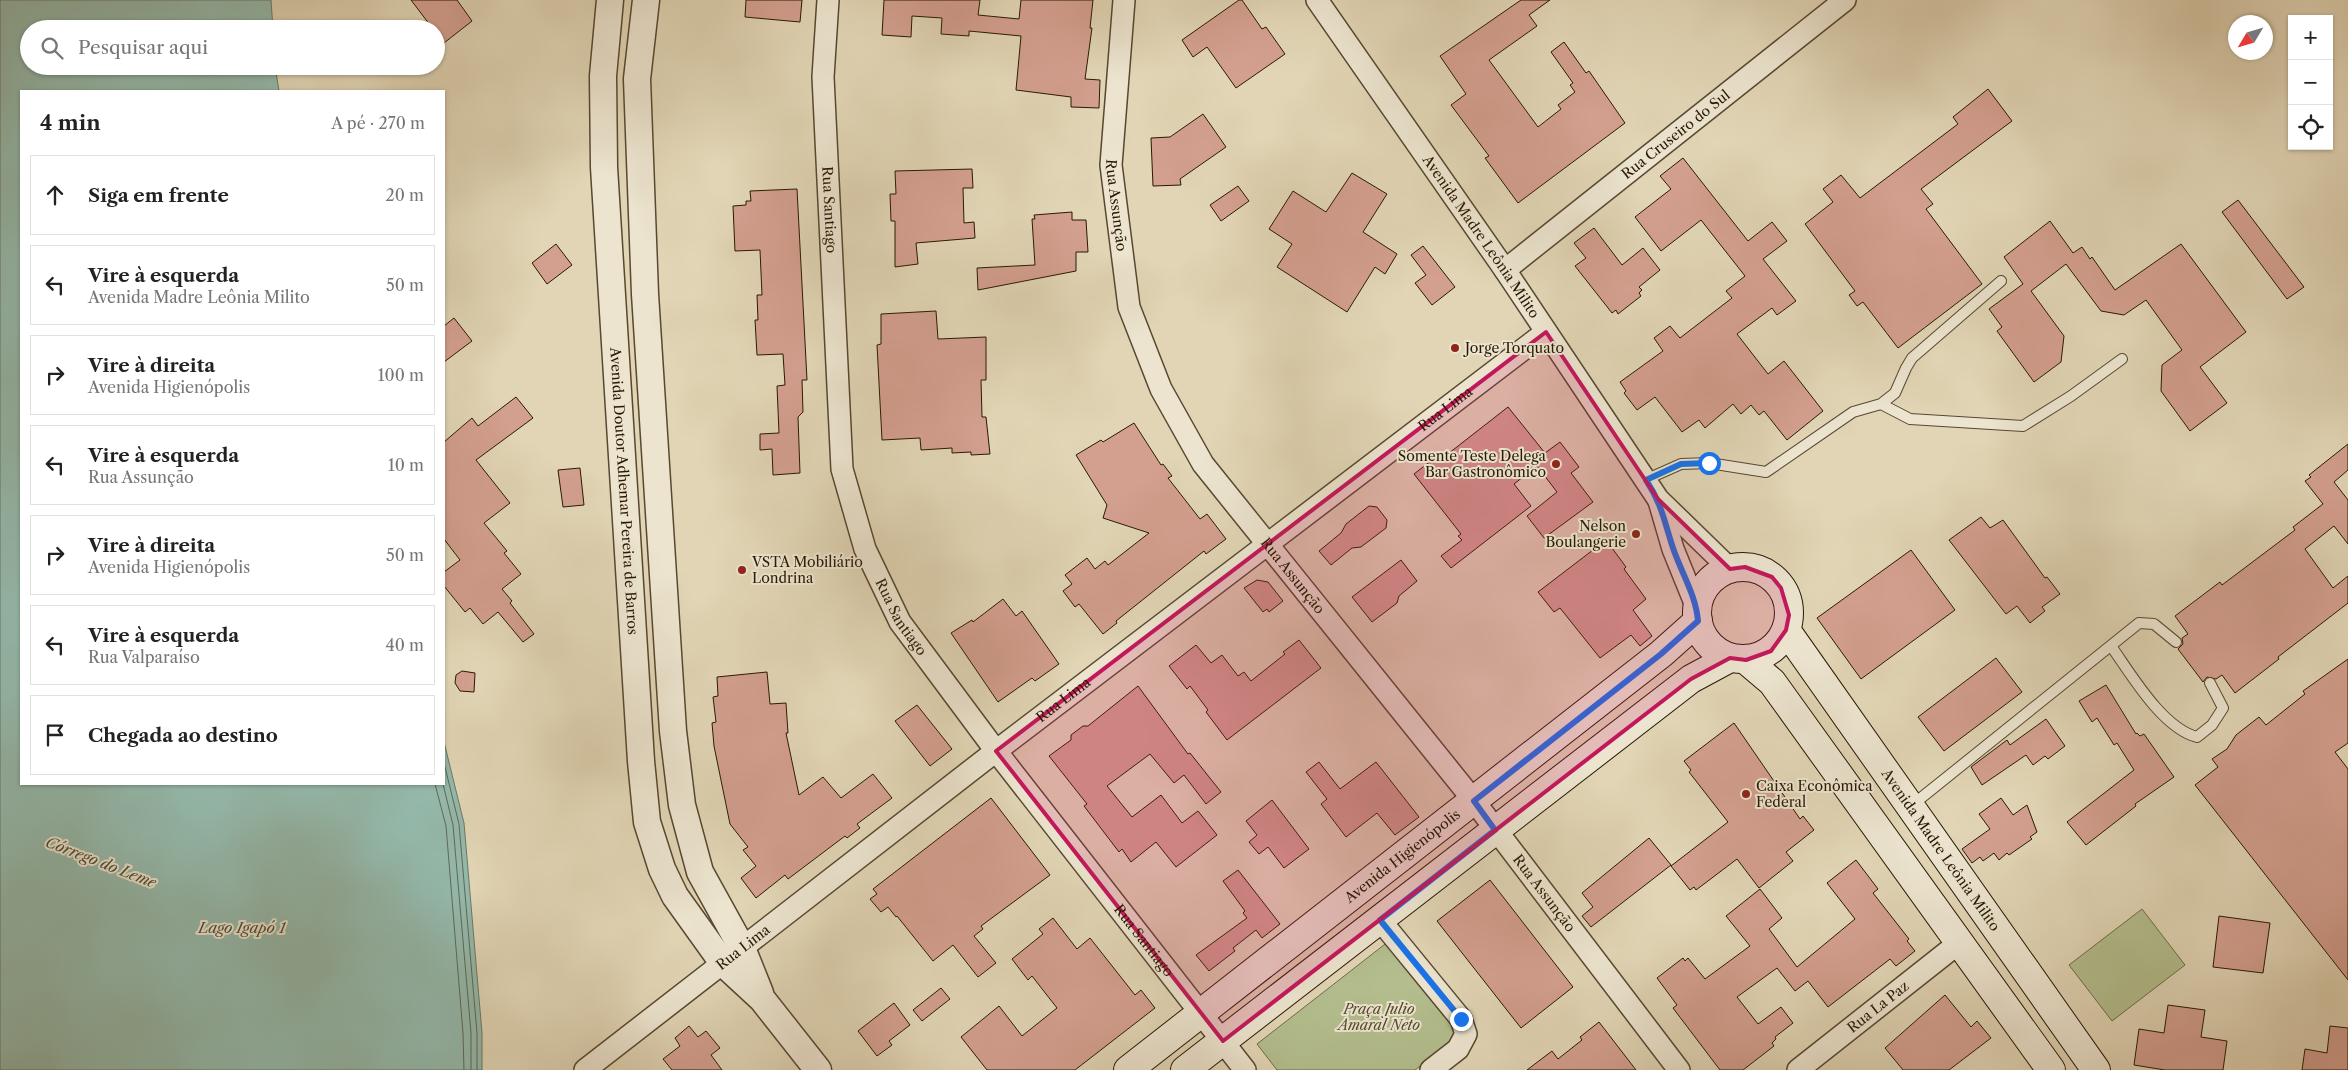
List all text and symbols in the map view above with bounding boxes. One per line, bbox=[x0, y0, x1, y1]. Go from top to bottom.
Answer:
north arrow bbox=[2228, 15, 2273, 60]
map controls bbox=[2288, 15, 2333, 150]
button: + bbox=[2288, 15, 2333, 60]
search box bbox=[20, 20, 445, 75]
icon: search bbox=[38, 34, 66, 62]
text: Pesquisar aqui bbox=[78, 36, 208, 59]
button: − bbox=[2288, 60, 2333, 105]
street label: Rua Cruseiro do Sul bbox=[1618, 86, 1734, 183]
button: locate bbox=[2288, 105, 2333, 150]
text: 4 min bbox=[40, 110, 101, 135]
text: A pé · 270 m bbox=[331, 113, 425, 133]
street label: Avenida Madre Leônia Milito bbox=[1418, 151, 1544, 322]
street label: Rua Assunção bbox=[1102, 158, 1131, 252]
street label: Rua Santiago bbox=[818, 166, 841, 253]
icon: ahead bbox=[41, 181, 69, 209]
text: Siga em frente bbox=[88, 184, 229, 207]
text: 20 m bbox=[385, 185, 424, 205]
text: Vire à esquerda bbox=[88, 264, 239, 287]
icon: left bbox=[41, 271, 69, 299]
text: 50 m bbox=[386, 275, 424, 295]
text: Avenida Madre Leônia Milito bbox=[88, 287, 310, 307]
place label: Jorge Torquato bbox=[1463, 339, 1564, 357]
marker: Jorge Torquato bbox=[1449, 342, 1461, 354]
street label: Avenida Doutor Adhemar Pereira de Barros bbox=[606, 346, 642, 635]
text: Vire à direita bbox=[88, 354, 215, 377]
icon: right bbox=[41, 361, 69, 389]
text: 100 m bbox=[378, 365, 424, 385]
text: Avenida Higienópolis bbox=[88, 377, 250, 397]
street label: Rua Lima bbox=[1414, 382, 1476, 435]
text: Vire à esquerda bbox=[88, 444, 239, 467]
place label: Somente Teste Delega Bar Gastronômico bbox=[1398, 447, 1547, 481]
icon: left bbox=[41, 451, 69, 479]
route start bbox=[1698, 452, 1721, 475]
text: 10 m bbox=[388, 455, 424, 475]
marker: Somente Teste Delega Bar Gastronômico bbox=[1550, 458, 1562, 470]
text: Rua Assunção bbox=[88, 467, 194, 487]
place label: Nelson Boulangerie bbox=[1546, 517, 1626, 551]
marker: Nelson Boulangerie bbox=[1630, 528, 1642, 540]
text: Vire à direita bbox=[88, 534, 215, 557]
street label: Rua Assunção bbox=[1257, 534, 1329, 617]
icon: right bbox=[41, 541, 69, 569]
text: 50 m bbox=[386, 545, 424, 565]
place label: VSTA Mobiliário Londrina bbox=[751, 553, 863, 587]
text: Avenida Higienópolis bbox=[88, 557, 250, 577]
marker: VSTA Mobiliário Londrina bbox=[736, 564, 748, 576]
street label: Rua Santiago bbox=[871, 576, 931, 659]
text: Vire à esquerda bbox=[88, 624, 239, 647]
icon: left bbox=[41, 631, 69, 659]
text: 40 m bbox=[385, 635, 424, 655]
text: Rua Valparaíso bbox=[88, 647, 200, 667]
street label: Rua Lima bbox=[1033, 673, 1095, 726]
icon: arrive bbox=[41, 721, 69, 749]
text: Chegada ao destino bbox=[88, 724, 278, 747]
street label: Avenida Madre Leônia Milito bbox=[1877, 764, 2004, 935]
place label: Caixa Econômica Federal bbox=[1756, 777, 1873, 811]
marker: Caixa Econômica Federal bbox=[1740, 788, 1752, 800]
street label: Avenida Higienópolis bbox=[1340, 805, 1464, 907]
water label: Córrego do Leme bbox=[43, 832, 160, 892]
street label: Rua Assunção bbox=[1509, 851, 1580, 936]
street label: Rua Santiago bbox=[1110, 901, 1178, 980]
water label: Lago Igapó 1 bbox=[197, 918, 287, 937]
street label: Rua Lima bbox=[712, 920, 774, 974]
street label: Rua La Paz bbox=[1844, 977, 1912, 1037]
park label: Praça Julio Amaral Neto bbox=[1336, 1000, 1420, 1034]
route end bbox=[1450, 1008, 1473, 1031]

